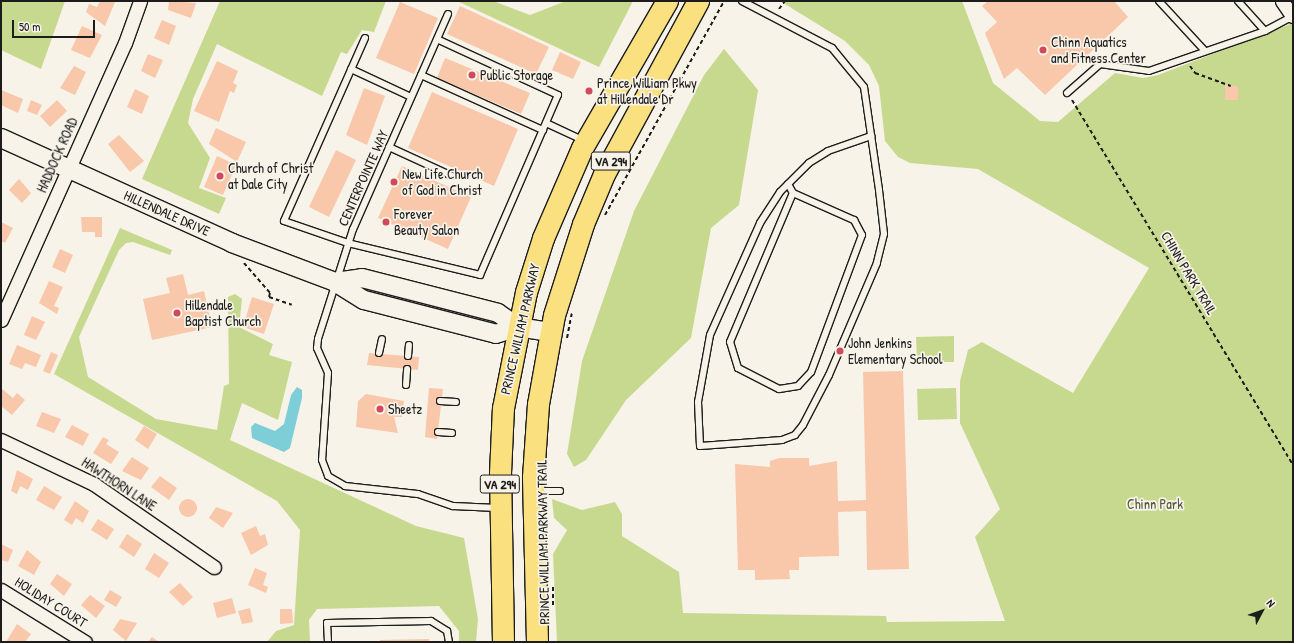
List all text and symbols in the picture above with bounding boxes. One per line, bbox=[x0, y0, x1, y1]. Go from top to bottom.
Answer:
scale bar bbox=[14, 12, 97, 38]
text: 50 m bbox=[19, 18, 40, 35]
place label: Chinn Aquatics and Fitness Center bbox=[1051, 34, 1146, 66]
marker: Chinn Aquatics and Fitness Center bbox=[1038, 45, 1048, 55]
place label: Public Storage bbox=[480, 67, 553, 83]
marker: Public Storage bbox=[467, 70, 477, 80]
place label: Prince William Pkwy at Hillendale Dr bbox=[597, 75, 697, 108]
marker: Prince William Pkwy at Hillendale Dr bbox=[584, 86, 594, 96]
street label: HADDOCK ROAD bbox=[33, 115, 81, 195]
street label: CENTERPOINTE WAY bbox=[334, 127, 392, 229]
road number: VA 294 bbox=[590, 150, 632, 172]
place label: Church of Christ at Dale City bbox=[228, 160, 313, 192]
place label: New Life Church of God in Christ bbox=[402, 166, 483, 198]
marker: Church of Christ at Dale City bbox=[215, 171, 225, 181]
marker: New Life Church of God in Christ bbox=[389, 177, 399, 187]
street label: HILLENDALE DRIVE bbox=[121, 187, 213, 239]
place label: Forever Beauty Salon bbox=[394, 206, 459, 238]
marker: Forever Beauty Salon bbox=[381, 217, 391, 227]
street label: CHINN PARK TRAIL bbox=[1158, 228, 1220, 318]
street label: PRINCE WILLIAM PARKWAY bbox=[497, 262, 543, 396]
place label: Hillendale Baptist Church bbox=[185, 297, 261, 330]
marker: Hillendale Baptist Church bbox=[172, 308, 182, 318]
place label: John Jenkins Elementary School bbox=[848, 335, 942, 368]
marker: John Jenkins Elementary School bbox=[835, 346, 845, 356]
place label: Sheetz bbox=[388, 401, 422, 417]
marker: Sheetz bbox=[375, 404, 385, 414]
street label: HAWTHORN LANE bbox=[79, 454, 159, 514]
street label: PRINCE WILLIAM PARKWAY TRAIL bbox=[533, 459, 553, 625]
road number: VA 294 bbox=[479, 473, 521, 495]
park label: Chinn Park bbox=[1127, 496, 1183, 512]
street label: HOLIDAY COURT bbox=[12, 573, 90, 631]
north arrow bbox=[1242, 591, 1282, 631]
text: N bbox=[1264, 596, 1278, 610]

